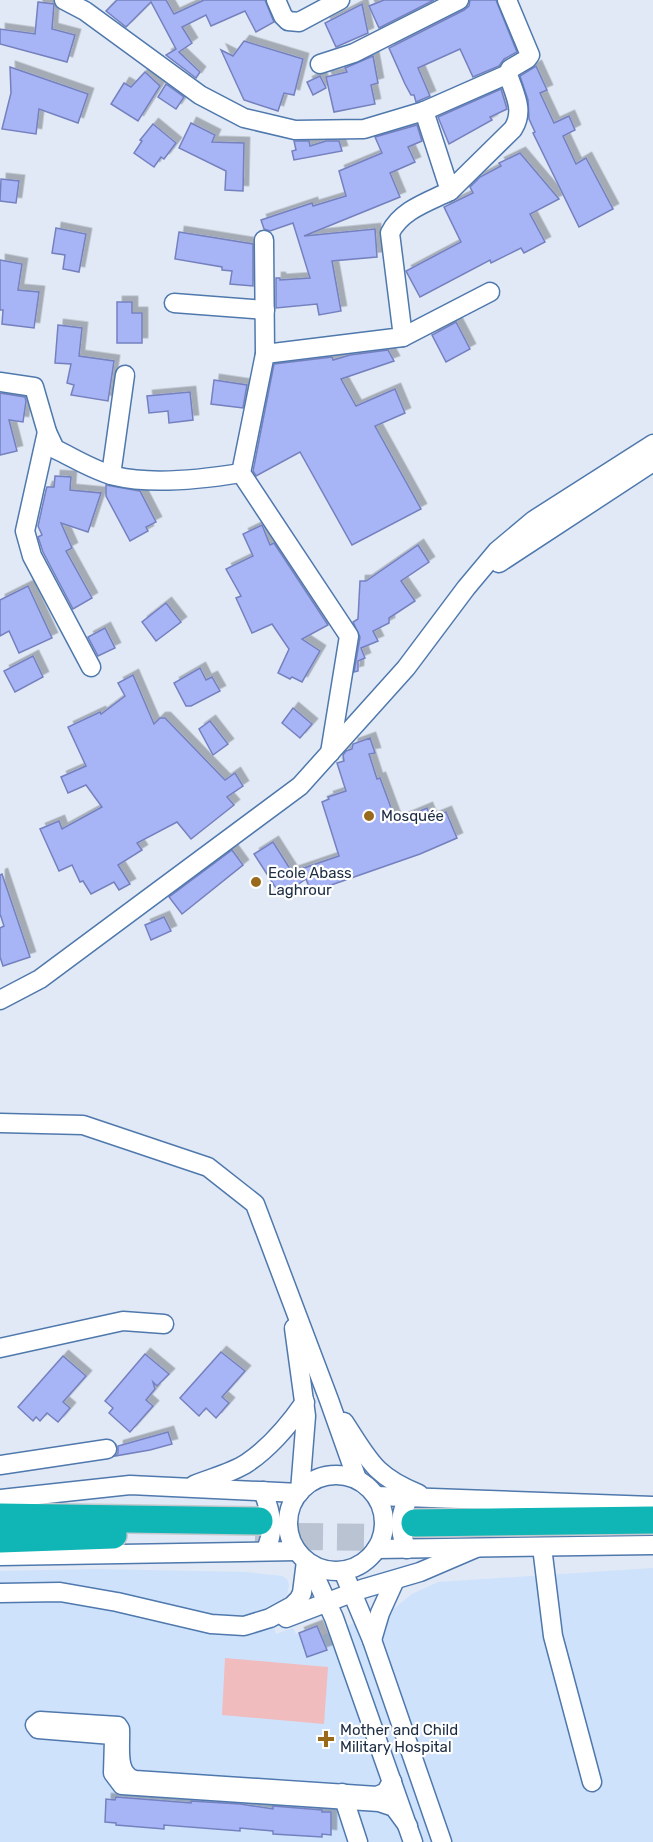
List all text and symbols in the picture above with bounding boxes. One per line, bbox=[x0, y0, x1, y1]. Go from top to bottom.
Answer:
place label: Mosquée bbox=[381, 807, 444, 825]
marker: Mosquée bbox=[362, 809, 376, 823]
place label: Ecole Abass Laghrour bbox=[268, 864, 352, 899]
marker: Ecole Abass Laghrour bbox=[249, 875, 263, 889]
place label: Mother and Child Military Hospital bbox=[340, 1721, 458, 1756]
marker: Mother and Child Military Hospital bbox=[317, 1730, 335, 1748]

